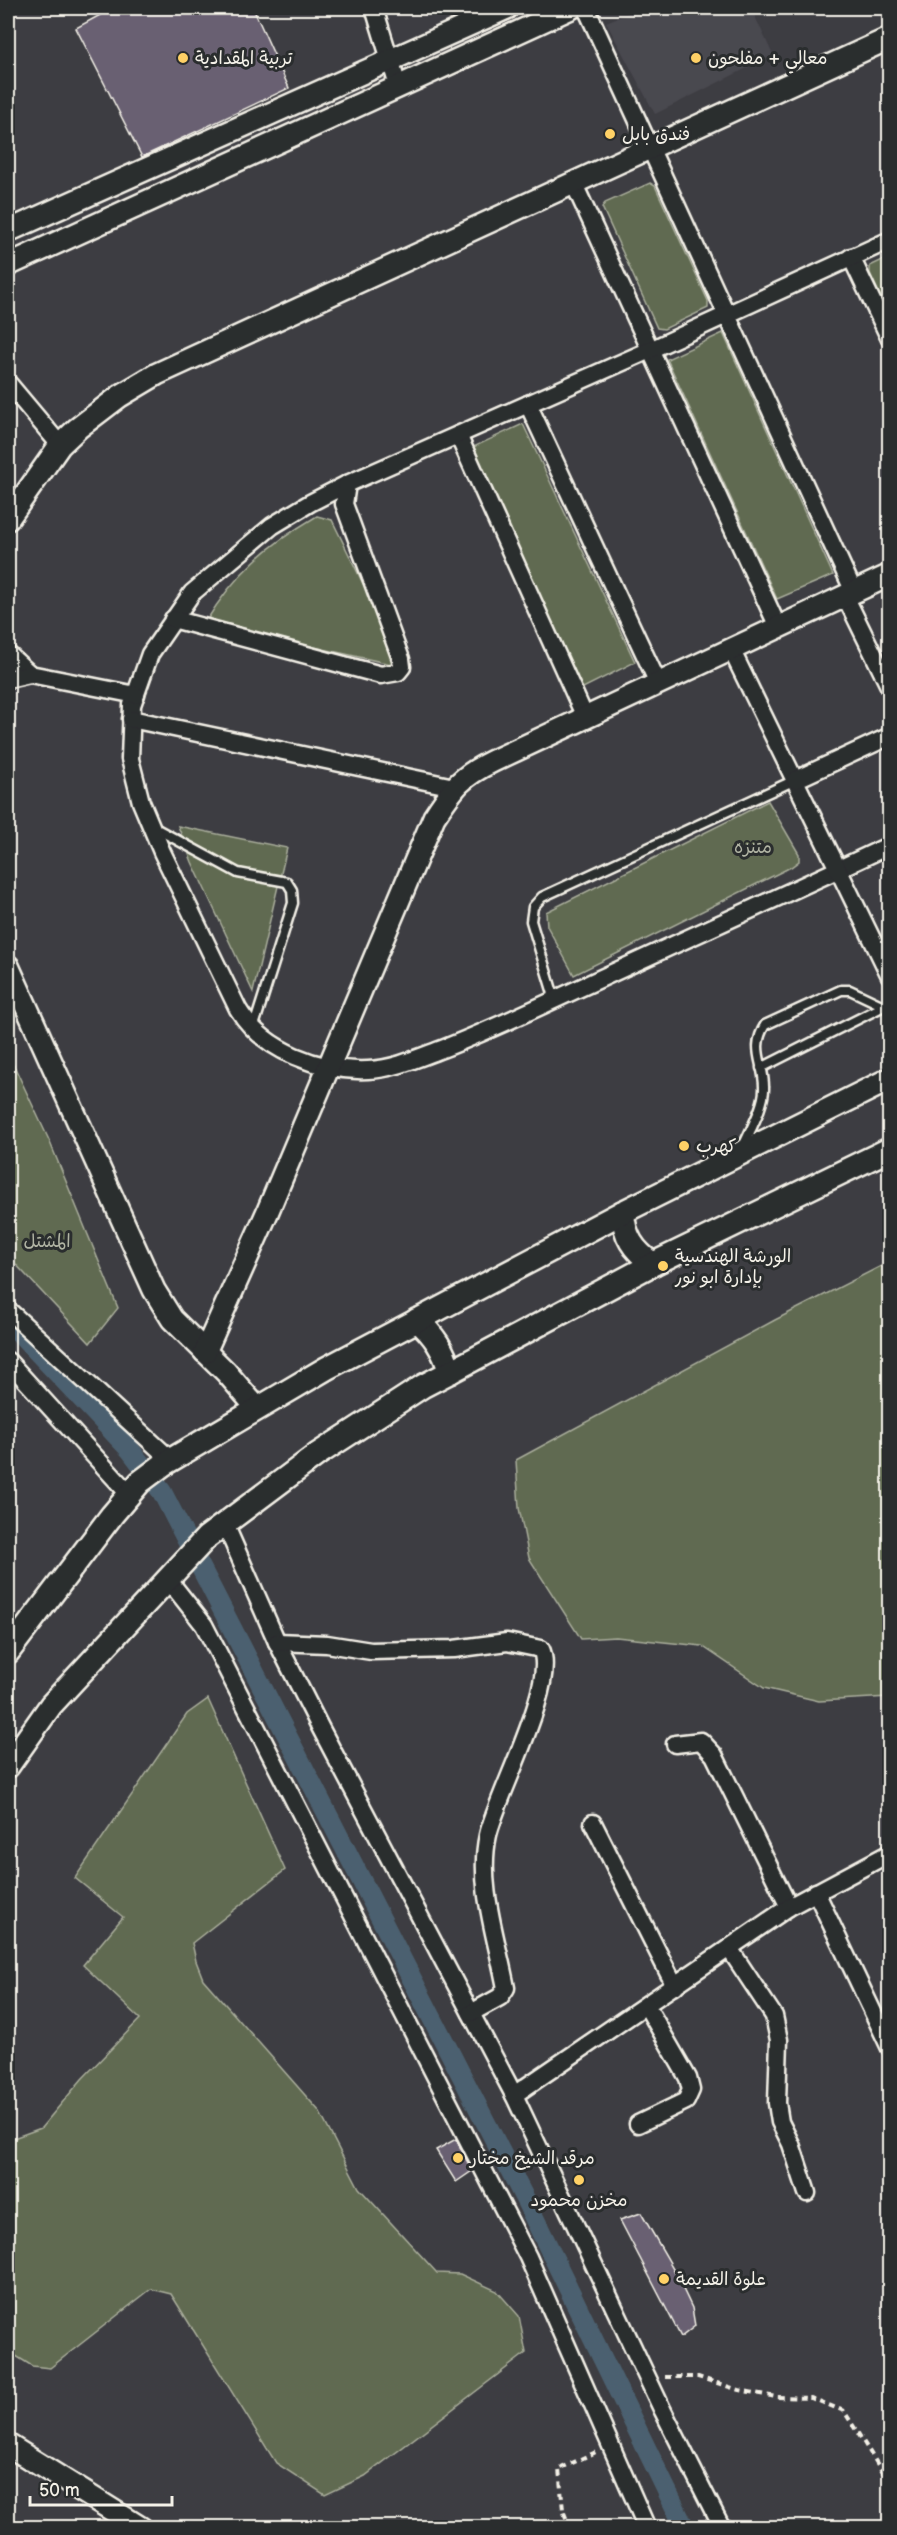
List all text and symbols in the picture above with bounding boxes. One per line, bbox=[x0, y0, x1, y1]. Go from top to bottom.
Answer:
place label: تربية المقدادية bbox=[195, 48, 293, 69]
place label: معالي + مفلحون bbox=[708, 48, 827, 74]
marker: تربية المقدادية bbox=[176, 51, 190, 65]
marker: معالي + مفلحون bbox=[689, 51, 703, 65]
place label: فندق بابل bbox=[622, 124, 690, 145]
marker: فندق بابل bbox=[603, 127, 617, 141]
park label: متنزه bbox=[734, 837, 772, 858]
place label: كهرب bbox=[696, 1136, 737, 1157]
marker: كهرب bbox=[677, 1139, 691, 1153]
park label: المشتل bbox=[23, 1231, 71, 1252]
place label: الورشة الهندسية بإدارة ابو نور bbox=[674, 1246, 791, 1288]
marker: الورشة الهندسية بإدارة ابو نور bbox=[656, 1259, 670, 1273]
place label: مرقد الشيخ مختار bbox=[468, 2148, 595, 2170]
marker: مرقد الشيخ مختار bbox=[451, 2151, 465, 2165]
marker: مخزن محمود bbox=[572, 2173, 586, 2187]
place label: مخزن محمود bbox=[531, 2190, 627, 2211]
place label: علوة القديمة bbox=[676, 2269, 766, 2291]
marker: علوة القديمة bbox=[657, 2272, 671, 2286]
scale bar bbox=[30, 2469, 172, 2507]
text: 50 m bbox=[39, 2480, 80, 2501]

